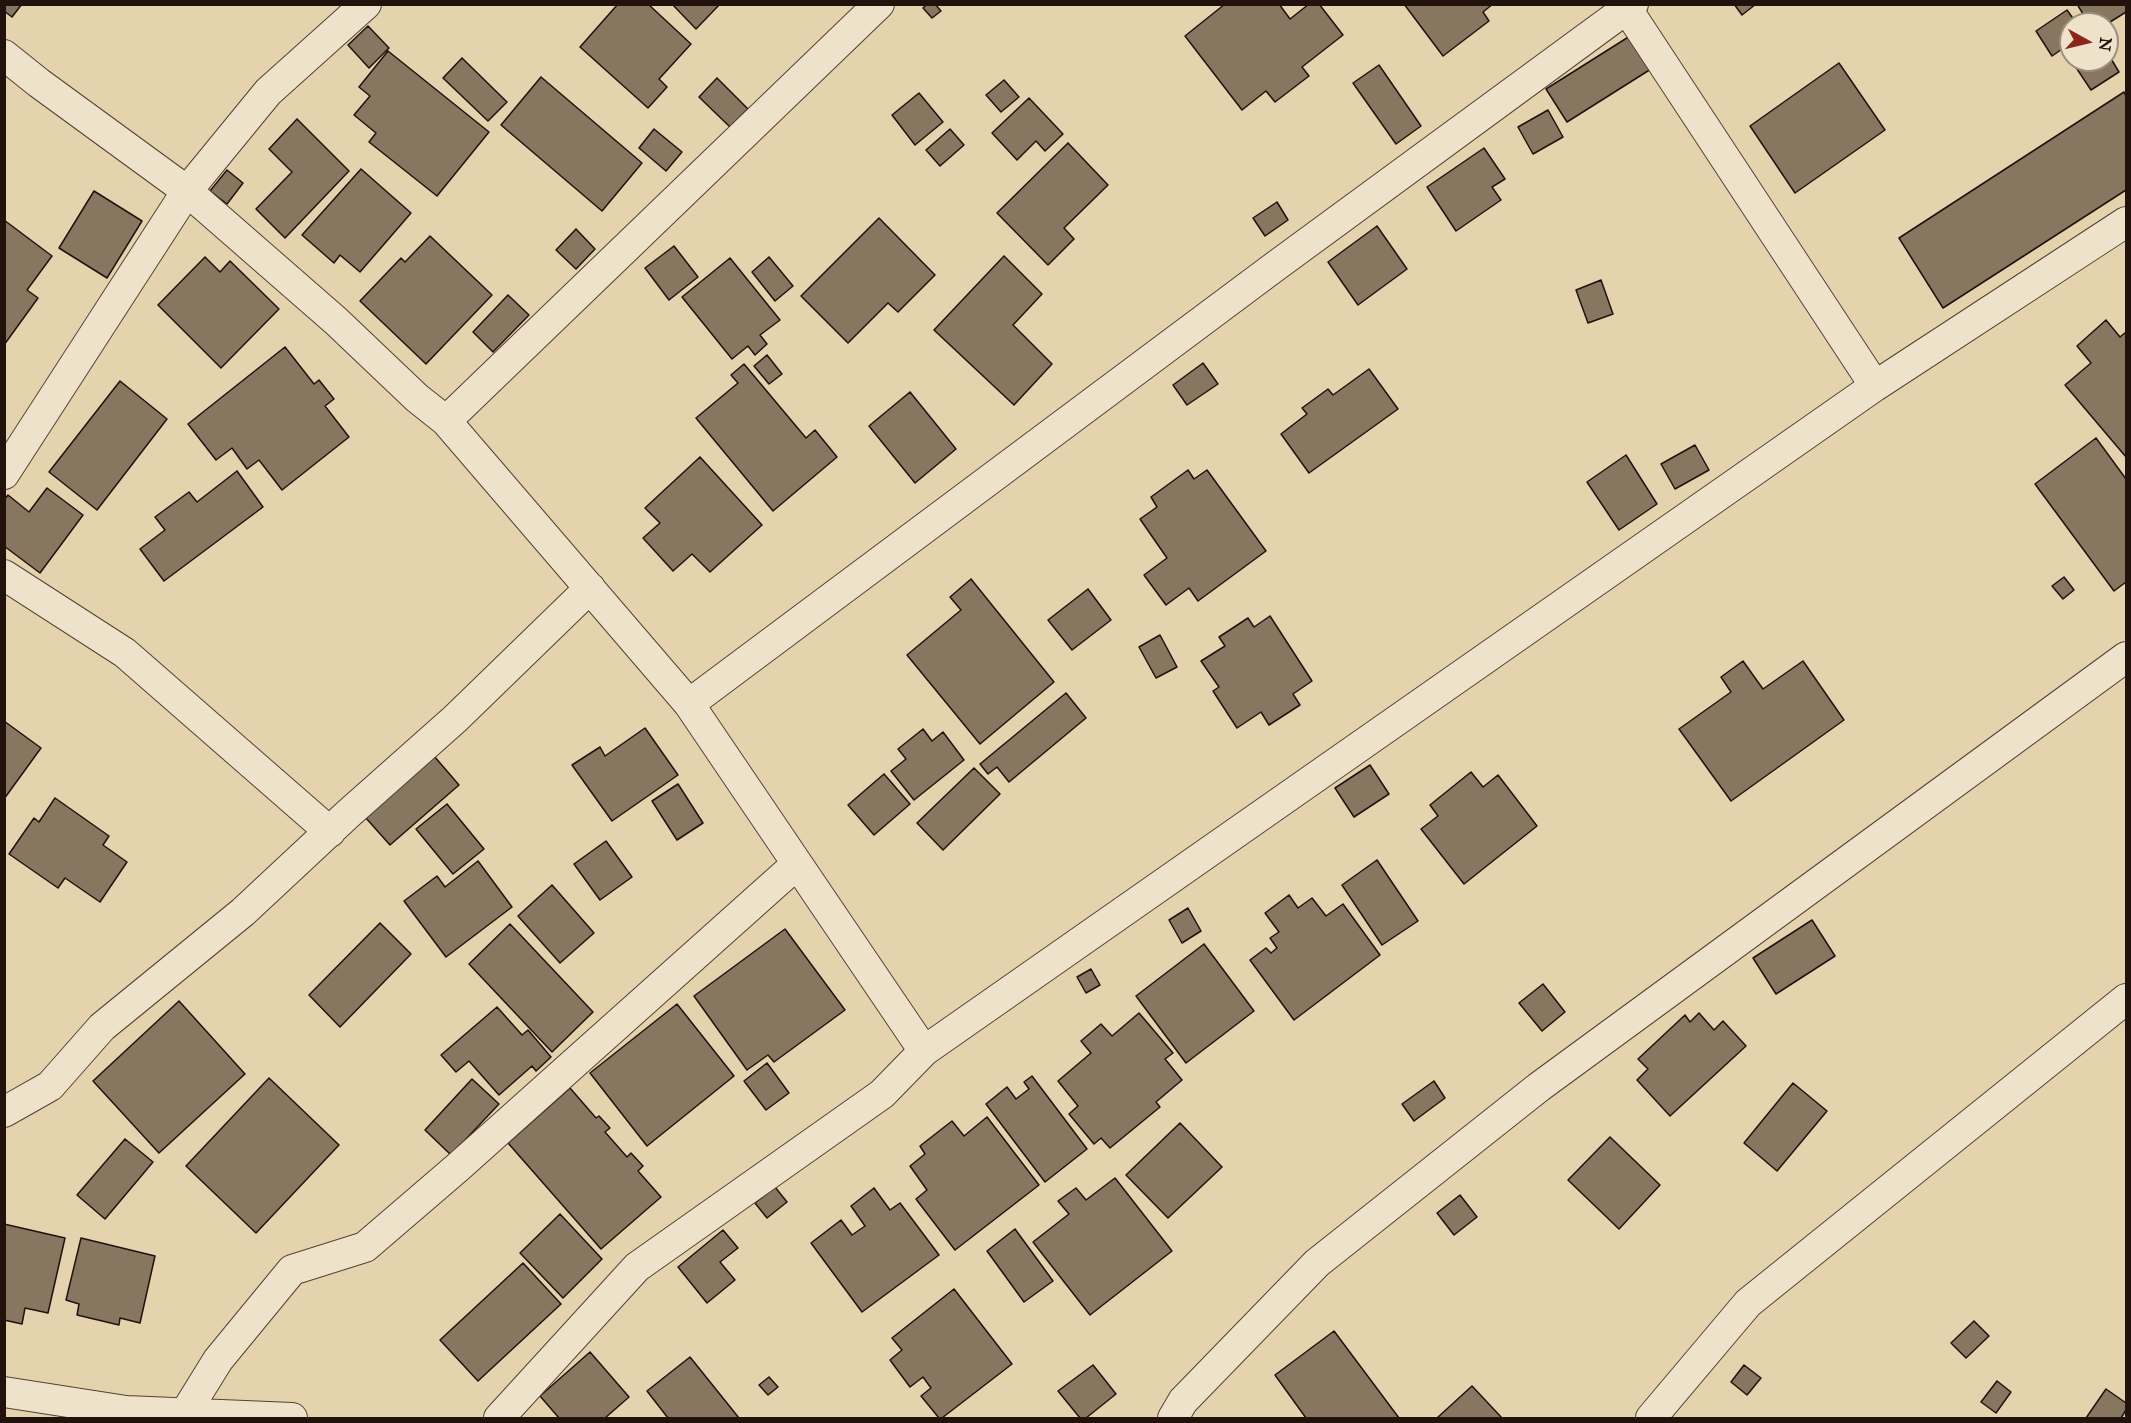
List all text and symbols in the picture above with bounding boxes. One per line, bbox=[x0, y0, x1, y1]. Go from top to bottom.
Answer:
north arrow bbox=[2059, 12, 2119, 72]
text: N bbox=[2095, 36, 2116, 52]

